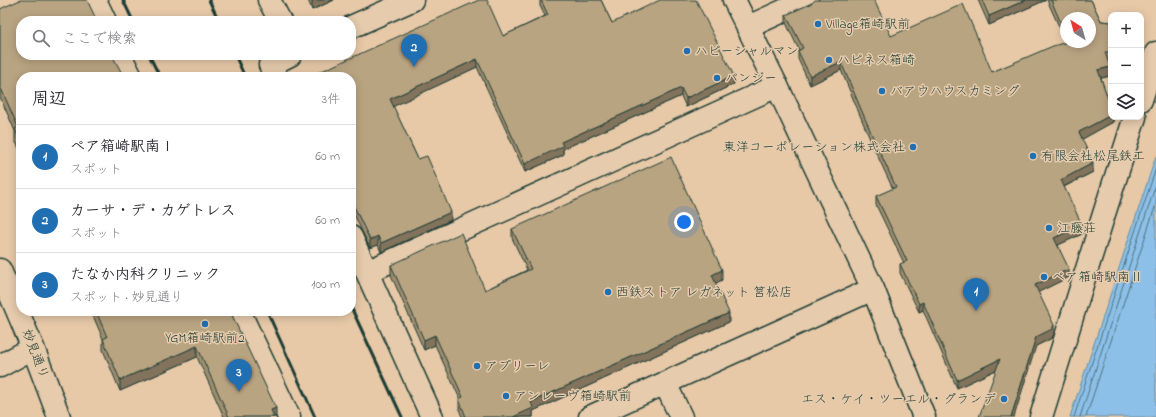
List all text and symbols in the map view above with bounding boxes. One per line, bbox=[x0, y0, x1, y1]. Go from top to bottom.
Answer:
north arrow bbox=[1060, 12, 1096, 48]
map controls bbox=[1108, 12, 1144, 120]
button: + bbox=[1108, 12, 1144, 48]
place label: Village箱崎駅前 bbox=[825, 15, 910, 35]
search box bbox=[16, 16, 356, 60]
marker: Village箱崎駅前 bbox=[813, 19, 823, 29]
icon: search bbox=[30, 27, 52, 49]
text: ここで検索 bbox=[62, 28, 137, 50]
pin: 2 bbox=[401, 34, 427, 67]
place label: ハピーシャルマン bbox=[695, 42, 799, 61]
marker: ハピーシャルマン bbox=[682, 46, 692, 56]
button: − bbox=[1108, 48, 1144, 84]
place label: ハピネス箱崎 bbox=[837, 51, 915, 70]
marker: ハピネス箱崎 bbox=[824, 55, 834, 65]
place label: パンジー bbox=[725, 69, 777, 88]
marker: パンジー bbox=[712, 73, 722, 83]
place label: バアウハウスカミング bbox=[890, 82, 1020, 101]
button: layers bbox=[1108, 84, 1144, 120]
marker: バアウハウスカミング bbox=[877, 86, 887, 96]
text: 周辺 bbox=[32, 87, 66, 112]
text: 3件 bbox=[322, 90, 340, 109]
text: ペア箱崎駅南Ⅰ bbox=[70, 136, 175, 158]
place label: 東洋コーポレーション株式会社 bbox=[723, 138, 905, 157]
marker: 東洋コーポレーション株式会社 bbox=[908, 142, 918, 152]
text: 1 bbox=[43, 147, 47, 166]
text: 60 m bbox=[315, 147, 340, 166]
place label: 有限会社松尾鉄工 bbox=[1041, 147, 1145, 166]
marker: 有限会社松尾鉄工 bbox=[1028, 151, 1038, 161]
text: スポット bbox=[70, 160, 122, 179]
text: カーサ・デ・カゲトレス bbox=[70, 200, 236, 222]
text: 2 bbox=[42, 211, 48, 230]
text: 60 m bbox=[315, 211, 340, 230]
your location bbox=[674, 212, 694, 232]
place label: 江藤荘 bbox=[1057, 219, 1096, 238]
marker: 江藤荘 bbox=[1044, 223, 1054, 233]
text: スポット bbox=[70, 224, 122, 243]
text: たなか内科クリニック bbox=[70, 264, 220, 286]
place label: ペア箱崎駅南Ⅱ bbox=[1052, 268, 1143, 287]
marker: ペア箱崎駅南Ⅱ bbox=[1039, 272, 1049, 282]
text: 3 bbox=[42, 275, 48, 294]
text: 100 m bbox=[311, 275, 340, 294]
pin: 1 bbox=[963, 278, 989, 311]
place label: 西鉄ストア レガネット 筥松店 bbox=[616, 283, 792, 302]
marker: 西鉄ストア レガネット 筥松店 bbox=[603, 287, 613, 297]
text: スポット · 妙見通り bbox=[70, 288, 183, 307]
marker: YGM箱崎駅前2 bbox=[200, 319, 210, 329]
street label: 妙見通り bbox=[17, 326, 53, 382]
place label: YGM箱崎駅前2 bbox=[165, 329, 245, 348]
place label: アプリーレ bbox=[485, 357, 549, 376]
pin: 3 bbox=[226, 359, 252, 392]
marker: アプリーレ bbox=[472, 361, 482, 371]
place label: アンレーヴ箱崎駅前 bbox=[514, 387, 632, 406]
place label: エス・ケイ・ツーエル・グランデ bbox=[801, 390, 996, 409]
marker: アンレーヴ箱崎駅前 bbox=[501, 391, 511, 401]
marker: エス・ケイ・ツーエル・グランデ bbox=[999, 394, 1009, 404]

